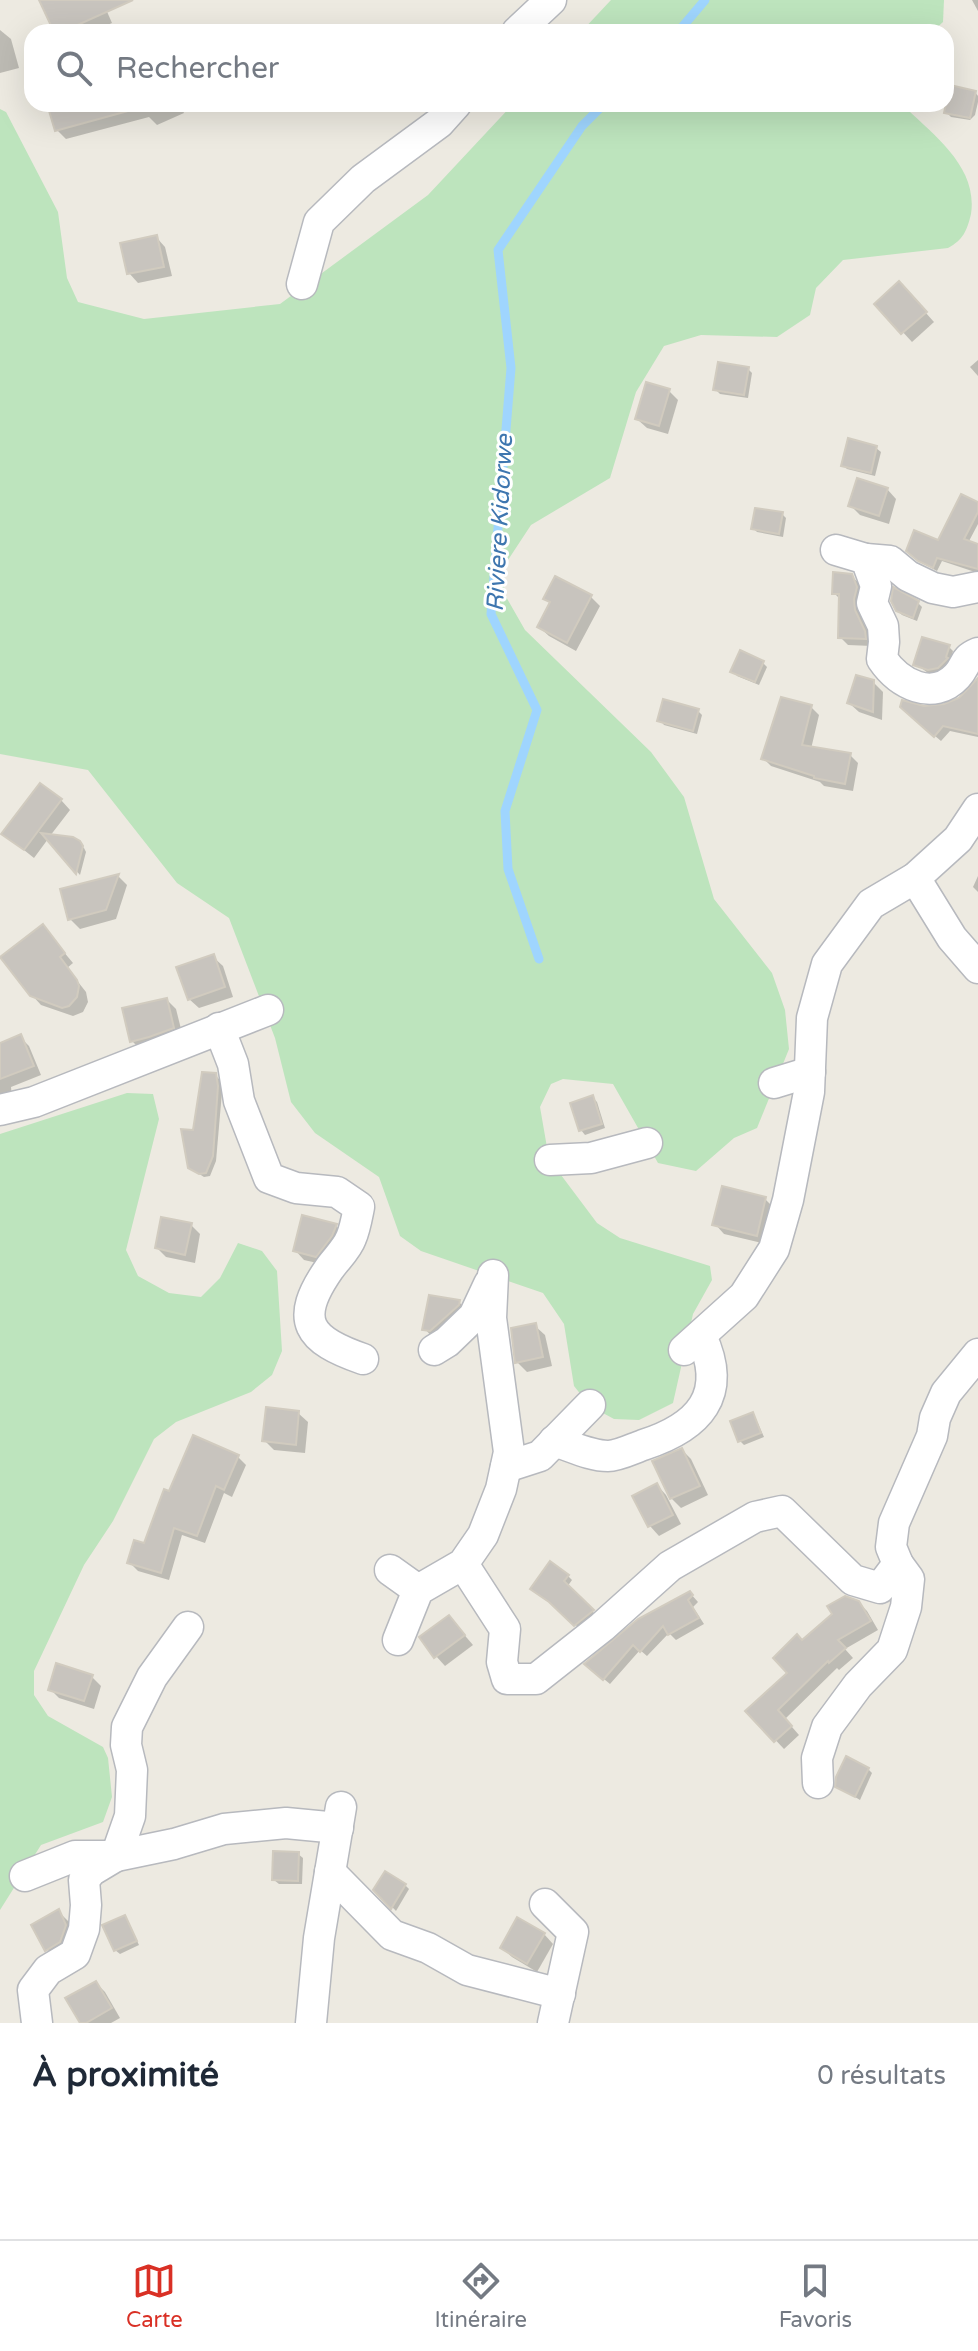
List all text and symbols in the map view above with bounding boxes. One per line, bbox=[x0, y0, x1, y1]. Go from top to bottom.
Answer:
search box bbox=[24, 24, 954, 112]
icon: search bbox=[52, 46, 96, 90]
text: Rechercher bbox=[116, 50, 279, 87]
water label: Riviere Kidorwe bbox=[481, 432, 519, 612]
text: À proximité bbox=[32, 2055, 219, 2096]
text: 0 résultats bbox=[817, 2060, 946, 2091]
tab: Carte bbox=[126, 2259, 183, 2333]
tab: Itinéraire bbox=[434, 2259, 527, 2333]
tab: Favoris bbox=[779, 2259, 852, 2333]

